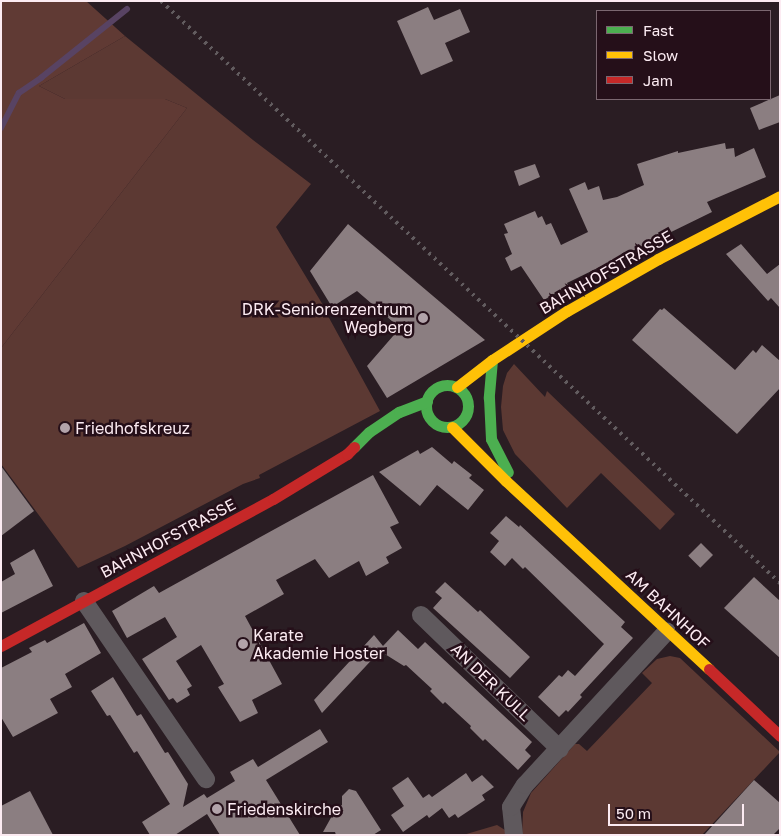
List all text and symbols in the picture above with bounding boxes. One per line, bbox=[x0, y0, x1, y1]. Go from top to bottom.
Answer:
legend bbox=[596, 10, 771, 100]
text: Fast bbox=[643, 21, 674, 39]
text: Slow bbox=[643, 46, 678, 64]
text: Jam bbox=[643, 71, 673, 89]
street label: BAHNHOFSTRASSE bbox=[536, 226, 676, 318]
place label: DRK-Seniorenzentrum Wegberg bbox=[242, 299, 413, 337]
marker: DRK-Seniorenzentrum Wegberg bbox=[417, 312, 429, 324]
place label: Friedhofskreuz bbox=[75, 418, 190, 438]
marker: Friedhofskreuz bbox=[59, 422, 71, 434]
street label: BAHNHOFSTRASSE bbox=[97, 494, 239, 582]
street label: AM BAHNHOF bbox=[622, 565, 714, 653]
place label: Karate Akademie Hoster bbox=[253, 625, 385, 663]
marker: Karate Akademie Hoster bbox=[237, 638, 249, 650]
street label: AN DER KULL bbox=[447, 639, 535, 725]
scale bar bbox=[611, 794, 747, 826]
place label: Friedenskirche bbox=[227, 799, 341, 819]
marker: Friedenskirche bbox=[211, 803, 223, 815]
text: 50 m bbox=[616, 804, 651, 822]

